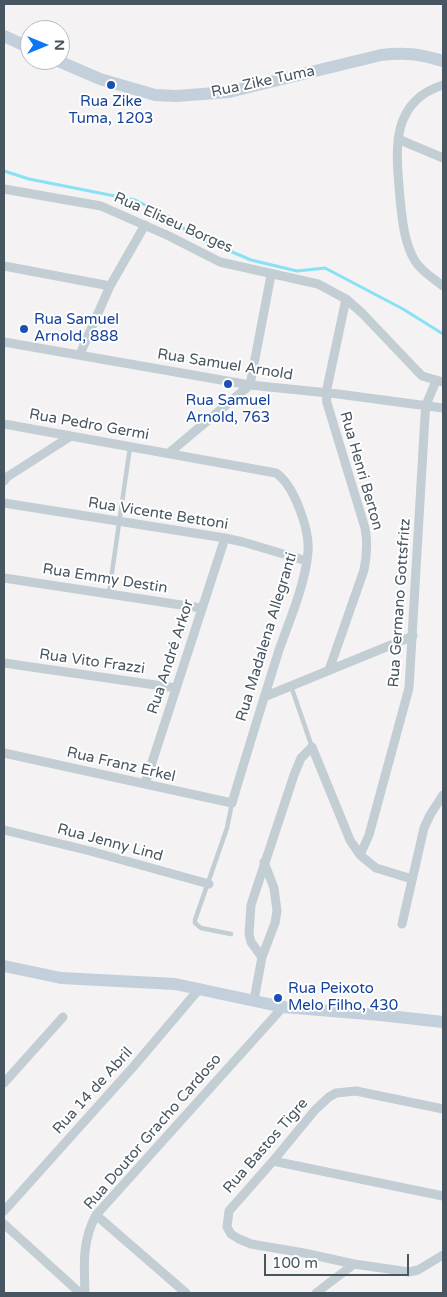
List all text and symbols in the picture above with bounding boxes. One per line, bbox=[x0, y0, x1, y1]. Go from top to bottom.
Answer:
north arrow bbox=[20, 20, 70, 70]
text: N bbox=[51, 39, 68, 51]
street label: Rua Zike Tuma bbox=[210, 62, 316, 102]
marker: Rua Zike Tuma, 1203 bbox=[105, 79, 117, 91]
place label: Rua Zike Tuma, 1203 bbox=[68, 93, 154, 128]
street label: Rua Eliseu Borges bbox=[111, 189, 235, 257]
place label: Rua Samuel Arnold, 888 bbox=[34, 311, 119, 346]
marker: Rua Samuel Arnold, 888 bbox=[18, 323, 30, 335]
street label: Rua Samuel Arnold bbox=[156, 345, 294, 385]
marker: Rua Samuel Arnold, 763 bbox=[222, 378, 234, 390]
place label: Rua Samuel Arnold, 763 bbox=[186, 392, 270, 427]
street label: Rua Pedro Germi bbox=[28, 406, 150, 444]
street label: Rua Henri Berton bbox=[335, 410, 387, 532]
street label: Rua Vicente Bettoni bbox=[87, 494, 229, 534]
street label: Rua Germano Gottsfritz bbox=[385, 518, 415, 688]
street label: Rua Madalena Allegranti bbox=[233, 550, 301, 724]
street label: Rua Emmy Destin bbox=[41, 560, 169, 598]
street label: Rua André Arkor bbox=[144, 597, 198, 717]
street label: Rua Vito Frazzi bbox=[38, 646, 146, 678]
street label: Rua Franz Erkel bbox=[65, 744, 177, 786]
street label: Rua Jenny Lind bbox=[55, 820, 165, 866]
place label: Rua Peixoto Melo Filho, 430 bbox=[288, 980, 398, 1015]
marker: Rua Peixoto Melo Filho, 430 bbox=[272, 992, 284, 1004]
street label: Rua 14 de Abril bbox=[49, 1044, 137, 1138]
street label: Rua Doutor Gracho Cardoso bbox=[80, 1050, 226, 1214]
street label: Rua Bastos Tigre bbox=[220, 1095, 312, 1197]
scale bar bbox=[267, 1244, 412, 1276]
text: 100 m bbox=[272, 1254, 318, 1272]

